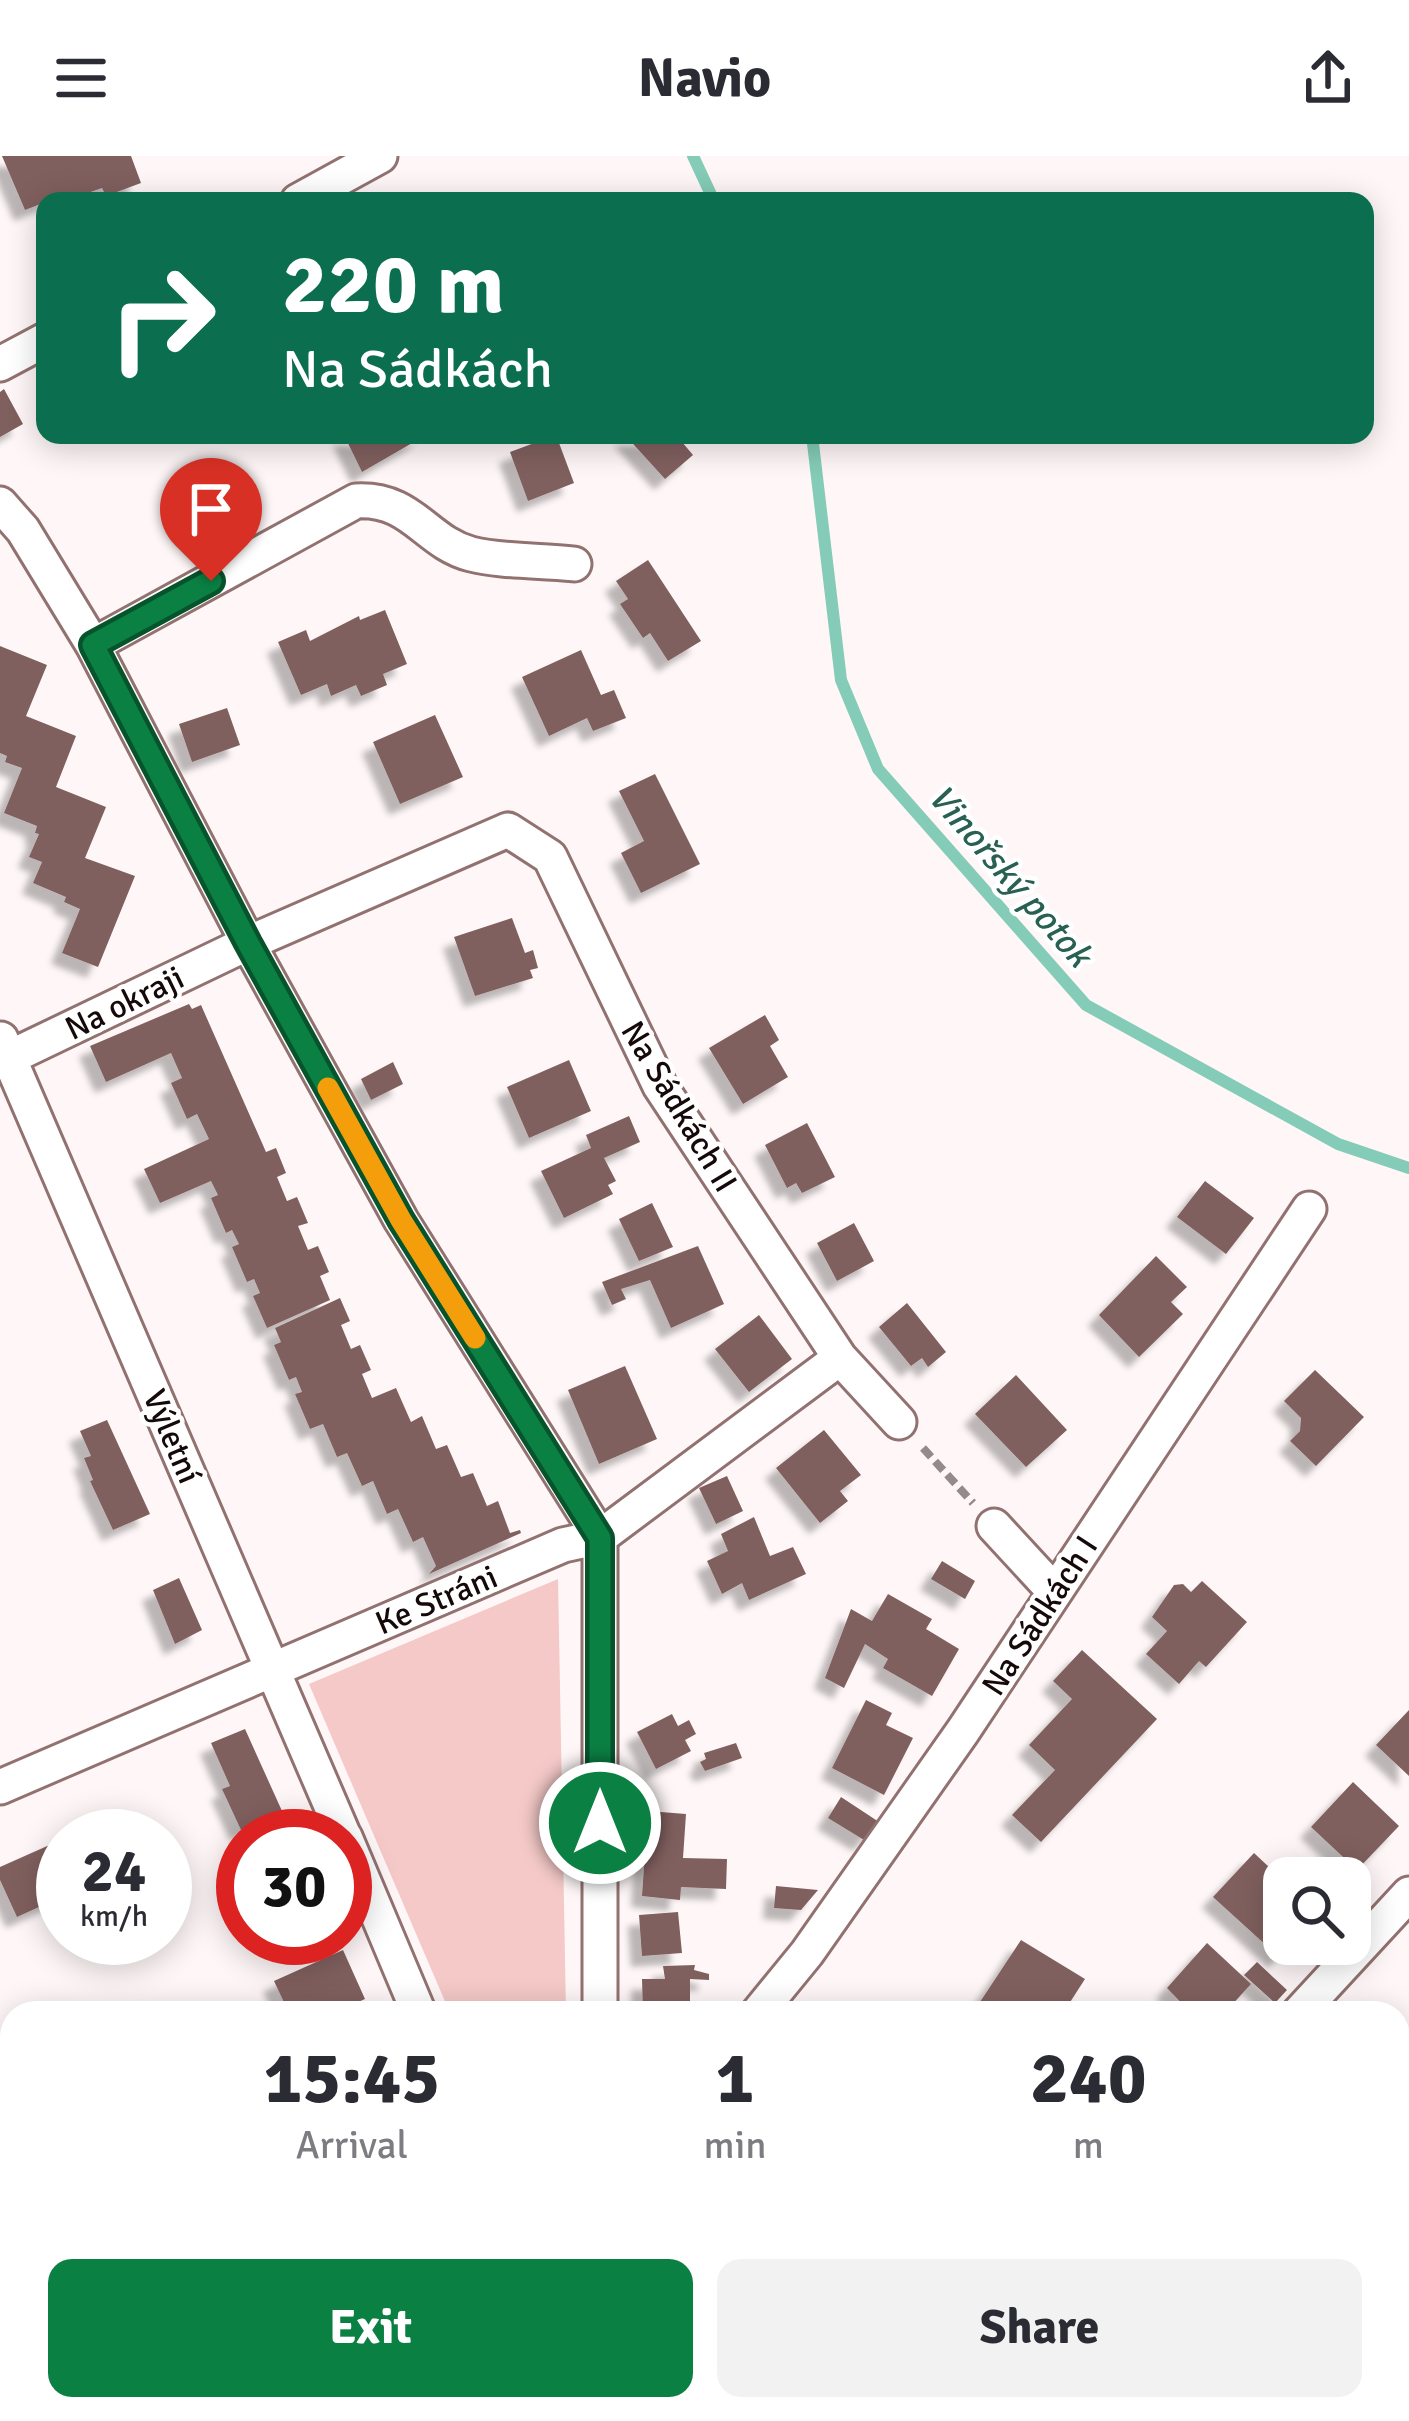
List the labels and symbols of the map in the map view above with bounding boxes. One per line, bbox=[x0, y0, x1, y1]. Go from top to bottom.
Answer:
pin bbox=[160, 458, 262, 581]
water label: Vinořský potok bbox=[918, 776, 1103, 979]
street label: Na okraji bbox=[59, 957, 191, 1050]
street label: Na Sádkách II bbox=[612, 1014, 746, 1200]
street label: Výletní bbox=[134, 1383, 210, 1490]
street label: Na Sádkách I bbox=[973, 1528, 1107, 1703]
street label: Ke Stráni bbox=[369, 1556, 504, 1644]
position arrow bbox=[537, 1760, 663, 1886]
speed limit sign: 30 bbox=[216, 1809, 372, 1965]

